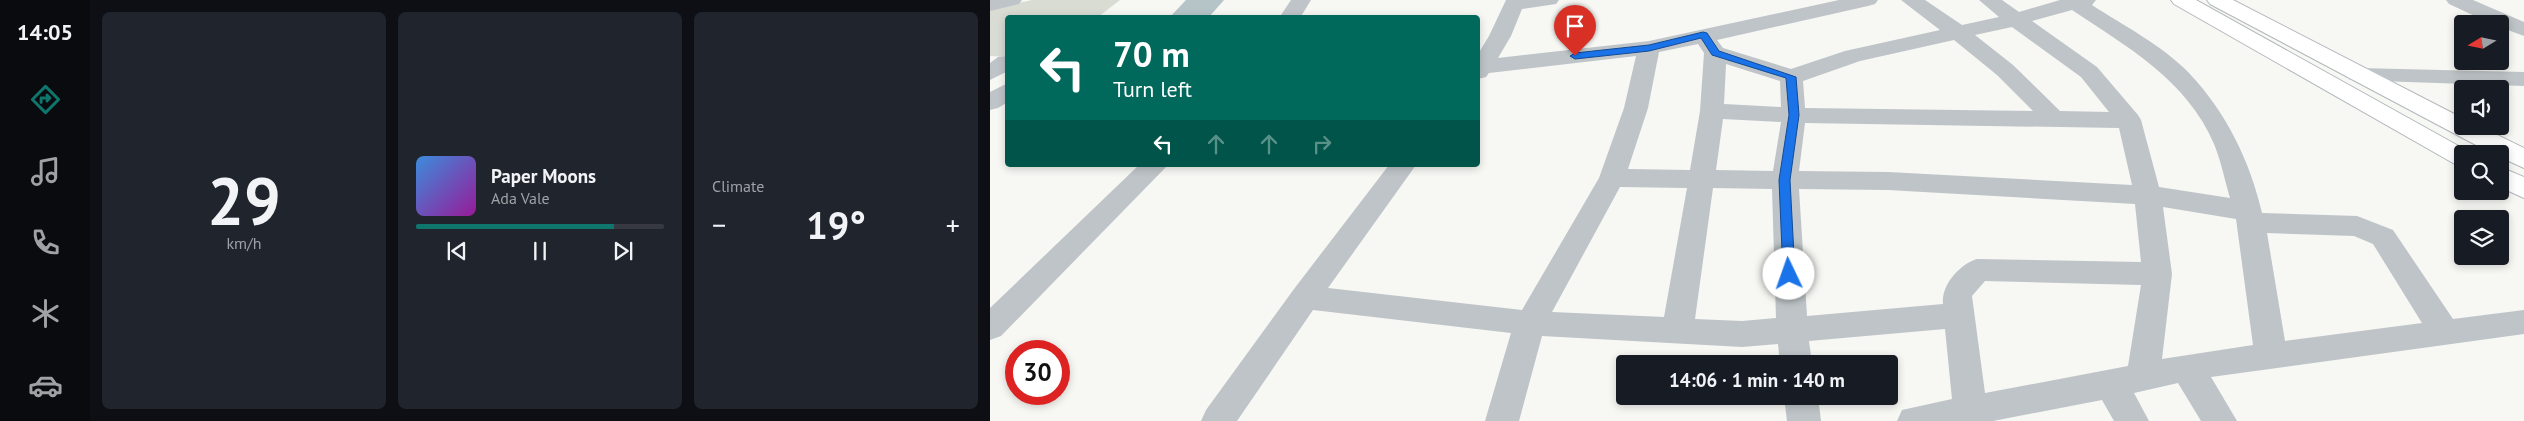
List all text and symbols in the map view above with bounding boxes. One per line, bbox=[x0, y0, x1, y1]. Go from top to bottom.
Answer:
pin bbox=[1554, 5, 1596, 56]
icon: arrive bbox=[1561, 12, 1589, 40]
north arrow bbox=[2454, 15, 2509, 70]
map controls bbox=[2454, 15, 2509, 265]
text: 14:05 bbox=[17, 18, 73, 46]
text: 70 m bbox=[1113, 31, 1190, 77]
icon: left bbox=[1030, 35, 1095, 100]
text: Turn left bbox=[1113, 75, 1192, 103]
button: sound bbox=[2454, 80, 2509, 135]
icon: directions bbox=[28, 82, 63, 117]
icon: left bbox=[1149, 130, 1177, 158]
icon: ahead bbox=[1202, 130, 1230, 158]
icon: ahead bbox=[1255, 130, 1283, 158]
icon: right bbox=[1308, 130, 1336, 158]
button: search bbox=[2454, 145, 2509, 200]
icon: music bbox=[28, 154, 63, 189]
text: 29 bbox=[207, 158, 281, 242]
text: Paper Moons bbox=[491, 164, 596, 188]
text: Climate bbox=[712, 176, 764, 196]
text: Ada Vale bbox=[491, 188, 550, 208]
text: 19° bbox=[806, 200, 866, 249]
text: − bbox=[712, 206, 726, 243]
text: + bbox=[946, 206, 960, 243]
button: layers bbox=[2454, 210, 2509, 265]
icon: phone bbox=[28, 225, 63, 260]
text: km/h bbox=[226, 233, 262, 253]
icon: previous bbox=[443, 237, 471, 265]
icon: pause bbox=[526, 237, 554, 265]
icon: next bbox=[609, 237, 637, 265]
position arrow bbox=[1762, 247, 1814, 299]
icon: climate bbox=[28, 296, 63, 331]
speed limit sign: 30 bbox=[1005, 340, 1070, 405]
icon: car bbox=[28, 368, 63, 403]
text: 14:06 · 1 min · 140 m bbox=[1669, 368, 1845, 392]

